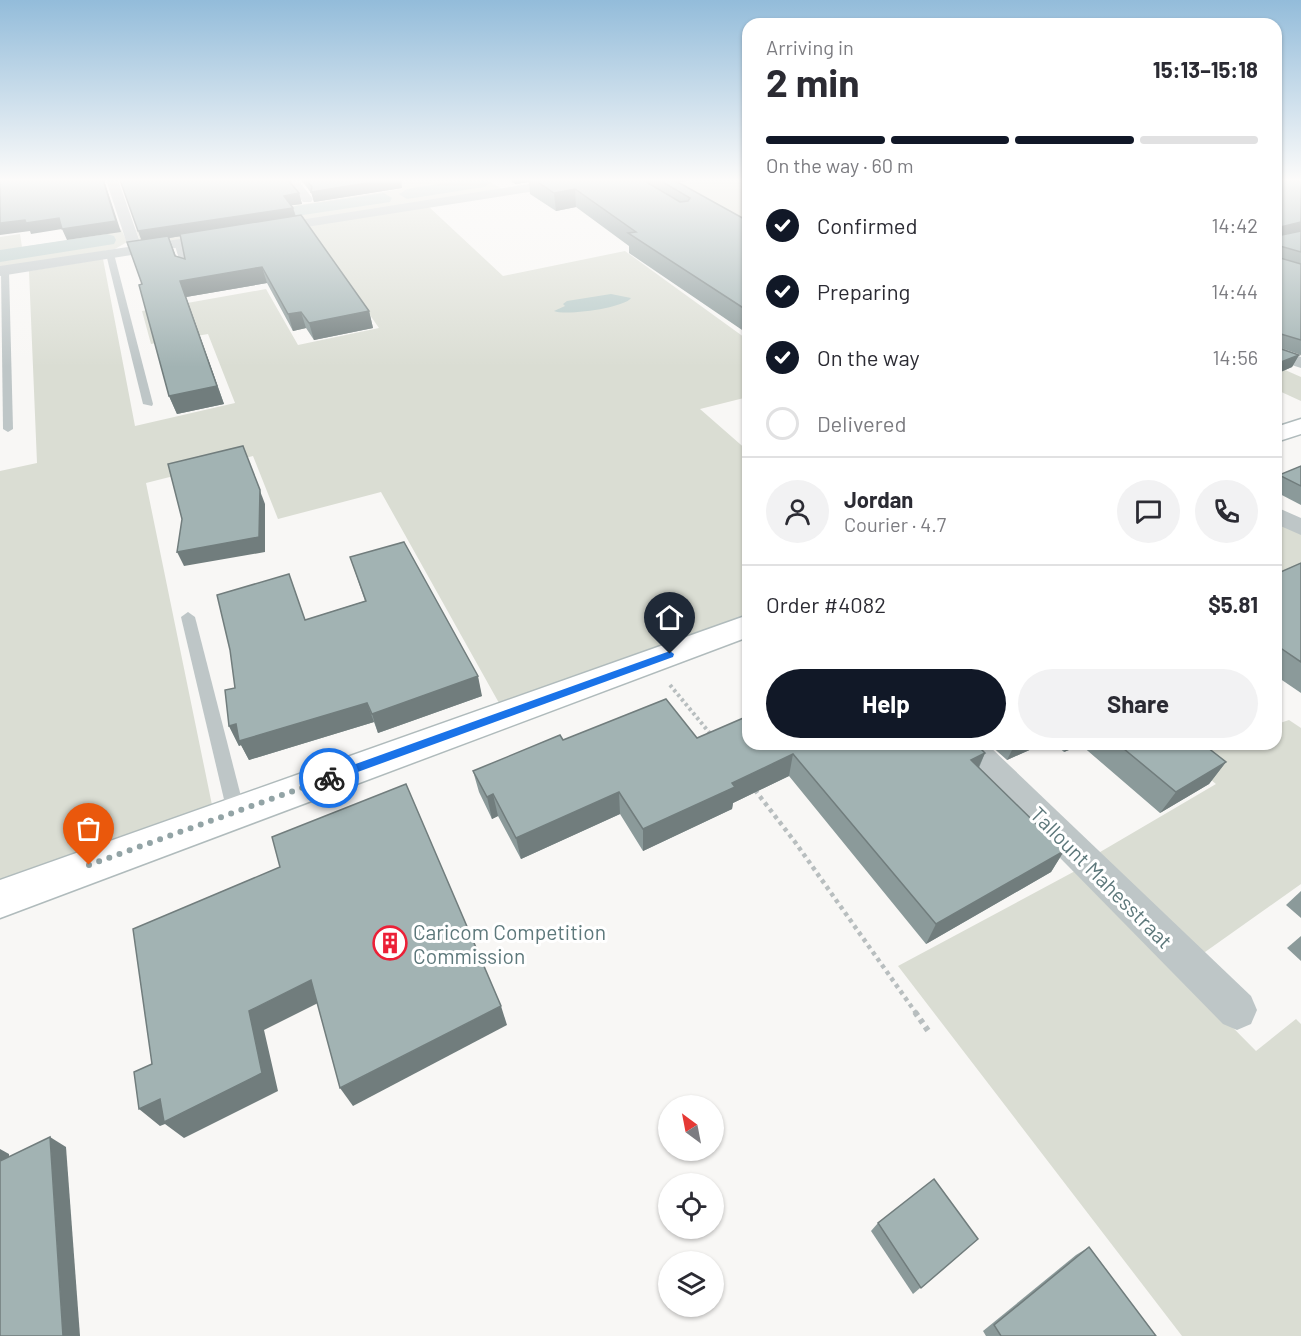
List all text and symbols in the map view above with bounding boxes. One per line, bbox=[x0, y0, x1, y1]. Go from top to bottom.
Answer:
text: Arriving in bbox=[766, 35, 854, 59]
text: 15:13–15:18 bbox=[1153, 56, 1258, 82]
text: 2 min bbox=[766, 58, 859, 105]
text: On the way · 60 m bbox=[766, 153, 914, 177]
icon: check bbox=[766, 209, 799, 242]
text: Confirmed bbox=[817, 212, 917, 238]
text: 14:42 bbox=[1211, 213, 1258, 237]
icon: check bbox=[766, 275, 799, 308]
text: Preparing bbox=[817, 278, 910, 304]
text: 14:44 bbox=[1211, 279, 1258, 303]
icon: check bbox=[766, 341, 799, 374]
text: On the way bbox=[817, 344, 920, 370]
text: 14:56 bbox=[1213, 345, 1258, 369]
text: Delivered bbox=[817, 410, 906, 436]
button: person bbox=[766, 480, 829, 543]
button: chat bbox=[1117, 480, 1180, 543]
button: phone bbox=[1195, 480, 1258, 543]
text: Jordan bbox=[844, 486, 913, 512]
text: Courier · 4.7 bbox=[844, 512, 946, 536]
text: Order #4082 bbox=[766, 591, 886, 617]
text: $5.81 bbox=[1208, 591, 1258, 617]
pin bbox=[644, 592, 695, 654]
icon: home bbox=[653, 601, 686, 634]
button: Help bbox=[766, 669, 1006, 738]
button: Share bbox=[1018, 669, 1258, 738]
courier bbox=[299, 748, 359, 808]
icon: bike bbox=[313, 762, 346, 795]
street label: Tallount Mahesstraat bbox=[1026, 801, 1178, 953]
pin bbox=[63, 803, 114, 865]
icon: bag bbox=[72, 812, 105, 845]
place label: Caricom Competition Commission bbox=[413, 919, 606, 968]
building icon: Caricom Competition Commission bbox=[372, 925, 408, 961]
north arrow bbox=[658, 1095, 724, 1161]
map controls bbox=[658, 1095, 724, 1317]
button: locate bbox=[658, 1173, 724, 1239]
button: layers bbox=[658, 1251, 724, 1317]

